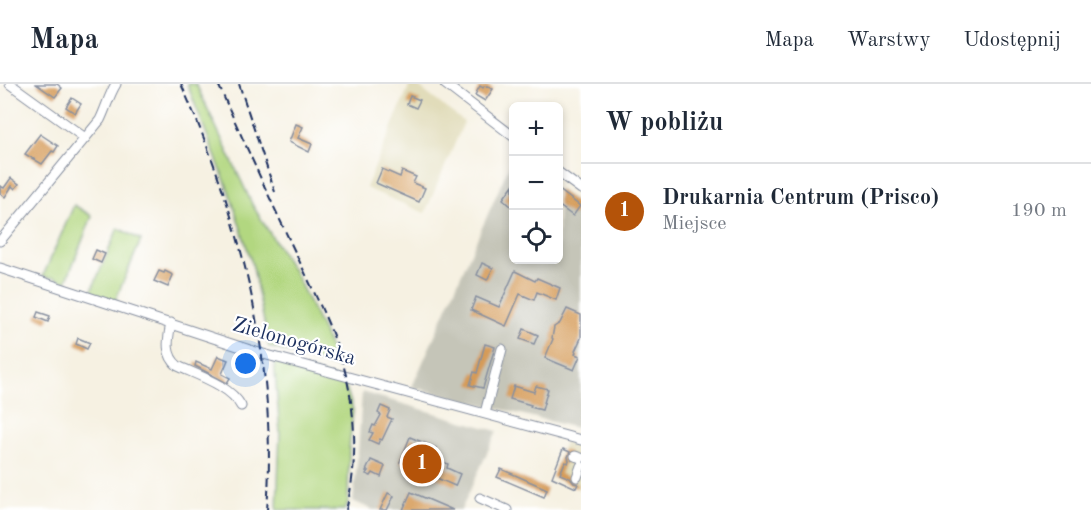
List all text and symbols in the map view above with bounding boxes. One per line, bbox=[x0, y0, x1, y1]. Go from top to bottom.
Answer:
text: Mapa bbox=[30, 27, 99, 55]
text: Mapa bbox=[765, 30, 814, 51]
text: Warstwy bbox=[847, 30, 931, 51]
text: Udostępnij bbox=[964, 30, 1061, 51]
map controls bbox=[509, 102, 563, 264]
button: + bbox=[509, 102, 563, 156]
text: W pobliżu bbox=[605, 110, 723, 136]
button: − bbox=[509, 156, 563, 210]
text: Drukarnia Centrum (Prisco) bbox=[662, 187, 939, 209]
text: 1 bbox=[619, 201, 630, 221]
text: 190 m bbox=[1011, 201, 1067, 221]
button: locate bbox=[509, 210, 563, 264]
text: Miejsce bbox=[662, 214, 726, 234]
street label: Zielonogórska bbox=[230, 314, 358, 370]
your location bbox=[231, 349, 260, 378]
pin: 1 bbox=[402, 442, 442, 487]

